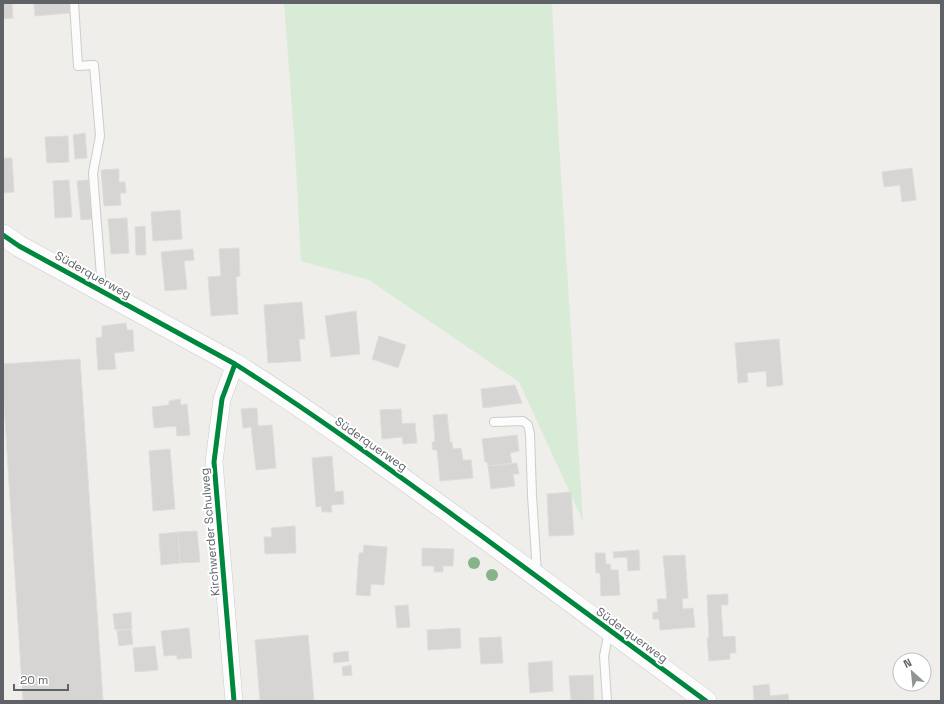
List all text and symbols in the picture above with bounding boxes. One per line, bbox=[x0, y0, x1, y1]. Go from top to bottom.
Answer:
street label: Süderquerweg bbox=[52, 247, 134, 303]
street label: Süderquerweg bbox=[332, 413, 410, 475]
street label: Kirchwerder Schulweg bbox=[196, 467, 224, 597]
street label: Süderquerweg bbox=[593, 604, 671, 666]
north arrow bbox=[892, 652, 932, 692]
text: N bbox=[901, 655, 914, 671]
scale bar bbox=[14, 666, 68, 692]
text: 20 m bbox=[20, 672, 48, 688]

